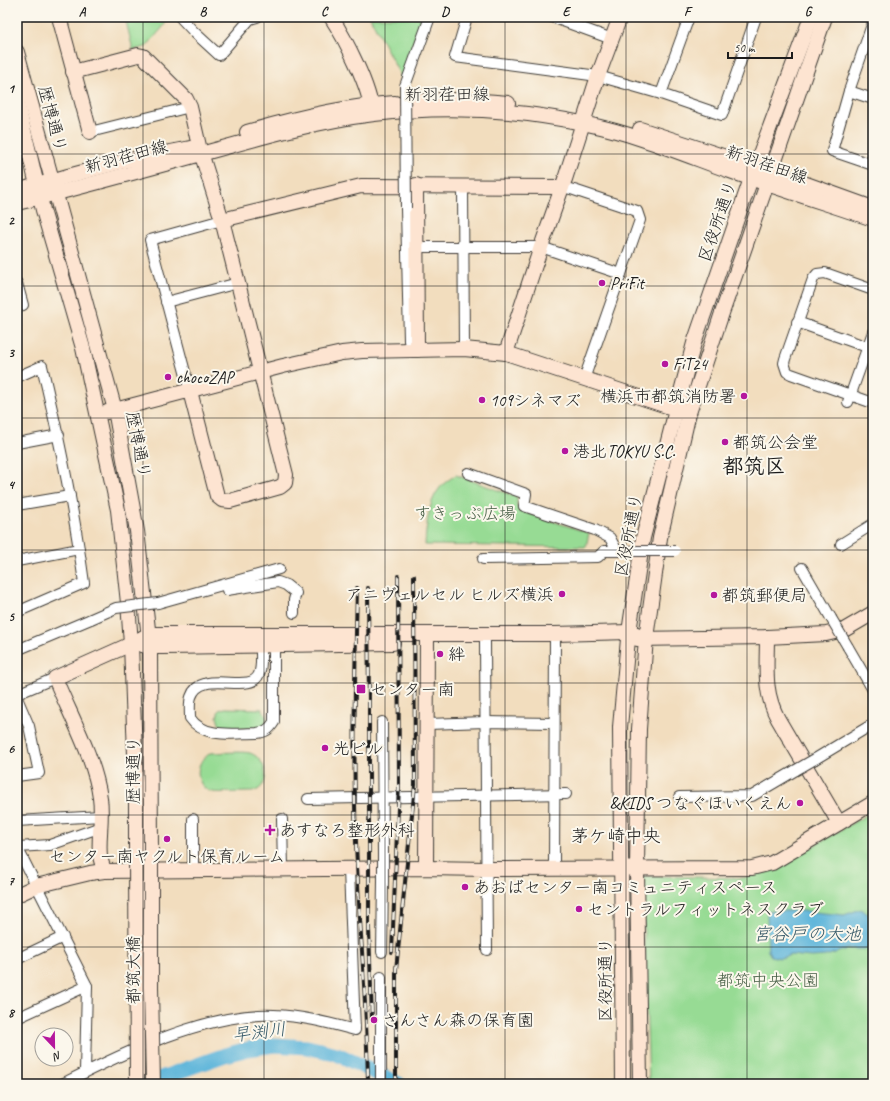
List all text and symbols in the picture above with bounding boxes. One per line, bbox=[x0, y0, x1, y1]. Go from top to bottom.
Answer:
text: A bbox=[79, 4, 87, 20]
text: B bbox=[200, 4, 208, 20]
text: C bbox=[321, 4, 329, 20]
text: D bbox=[441, 4, 450, 20]
text: E bbox=[563, 4, 572, 20]
text: F bbox=[684, 4, 693, 20]
text: G bbox=[805, 4, 813, 20]
scale bar bbox=[728, 34, 792, 60]
text: 50 m bbox=[734, 40, 756, 56]
text: 1 bbox=[8, 81, 16, 97]
street label: 歴博通り bbox=[34, 84, 71, 155]
street label: 新羽荏田線 bbox=[405, 84, 490, 105]
street label: 新羽荏田線 bbox=[82, 135, 170, 178]
street label: 新羽荏田線 bbox=[723, 141, 810, 188]
street label: 区役所通り bbox=[694, 178, 741, 265]
text: 2 bbox=[8, 213, 15, 229]
place label: PriFit bbox=[610, 273, 646, 294]
marker: PriFit bbox=[597, 278, 607, 288]
text: 3 bbox=[8, 345, 15, 361]
place label: FiT24 bbox=[673, 354, 710, 375]
marker: FiT24 bbox=[660, 359, 670, 369]
place label: chocoZAP bbox=[176, 367, 235, 388]
marker: chocoZAP bbox=[163, 372, 173, 382]
place label: 横浜市都筑消防署 bbox=[600, 386, 736, 407]
place label: 109シネマズ bbox=[490, 390, 581, 411]
marker: 横浜市都筑消防署 bbox=[739, 391, 749, 401]
marker: 109シネマズ bbox=[477, 395, 487, 405]
street label: 歴博通り bbox=[122, 410, 155, 480]
place label: 都筑公会堂 bbox=[733, 432, 818, 453]
marker: 都筑公会堂 bbox=[720, 437, 730, 447]
place label: 港北TOKYU S.C. bbox=[573, 441, 676, 462]
marker: 港北TOKYU S.C. bbox=[560, 446, 570, 456]
district label: 都筑区 bbox=[723, 453, 786, 479]
text: 4 bbox=[8, 477, 16, 493]
street label: 区役所通り bbox=[610, 491, 647, 579]
park label: すきっぷ広場 bbox=[414, 503, 516, 524]
place label: アニヴェルセル ヒルズ横浜 bbox=[346, 584, 554, 605]
place label: 都筑郵便局 bbox=[722, 585, 807, 606]
marker: アニヴェルセル ヒルズ横浜 bbox=[557, 589, 567, 599]
marker: 都筑郵便局 bbox=[709, 590, 719, 600]
text: 5 bbox=[8, 609, 15, 625]
place label: 絆 bbox=[448, 644, 465, 665]
marker: 絆 bbox=[435, 649, 445, 659]
place label: センター南 bbox=[370, 679, 454, 700]
marker: センター南 bbox=[355, 683, 367, 695]
street label: 歴博通り bbox=[123, 736, 144, 804]
place label: 光ビル bbox=[333, 738, 384, 759]
text: 6 bbox=[8, 741, 15, 757]
marker: 光ビル bbox=[320, 743, 330, 753]
place label: &KIDS つなぐほいくえん bbox=[609, 793, 792, 814]
marker: &KIDS つなぐほいくえん bbox=[795, 798, 805, 808]
place label: あすなろ整形外科 bbox=[279, 820, 415, 841]
marker: あすなろ整形外科 bbox=[264, 824, 276, 836]
district label: 茅ケ崎中央 bbox=[571, 825, 661, 847]
marker: センター南ヤクルト保育ルーム bbox=[162, 834, 172, 844]
place label: センター南ヤクルト保育ルーム bbox=[49, 846, 285, 867]
text: 7 bbox=[8, 873, 15, 889]
place label: あおばセンター南コミュニティスペース bbox=[473, 877, 777, 898]
marker: あおばセンター南コミュニティスペース bbox=[460, 882, 470, 892]
place label: セントラルフィットネスクラブ bbox=[587, 899, 824, 920]
marker: セントラルフィットネスクラブ bbox=[574, 904, 584, 914]
water label: 宮谷戸の大池 bbox=[753, 923, 862, 945]
street label: 都筑大橋 bbox=[123, 936, 144, 1004]
street label: 区役所通り bbox=[595, 938, 616, 1023]
park label: 都筑中央公園 bbox=[717, 970, 819, 991]
text: 8 bbox=[8, 1005, 16, 1021]
place label: さんさん森の保育園 bbox=[382, 1010, 534, 1031]
marker: さんさん森の保育園 bbox=[369, 1015, 379, 1025]
water label: 早渕川 bbox=[231, 1018, 287, 1046]
north arrow bbox=[34, 1027, 74, 1067]
text: N bbox=[50, 1049, 64, 1065]

